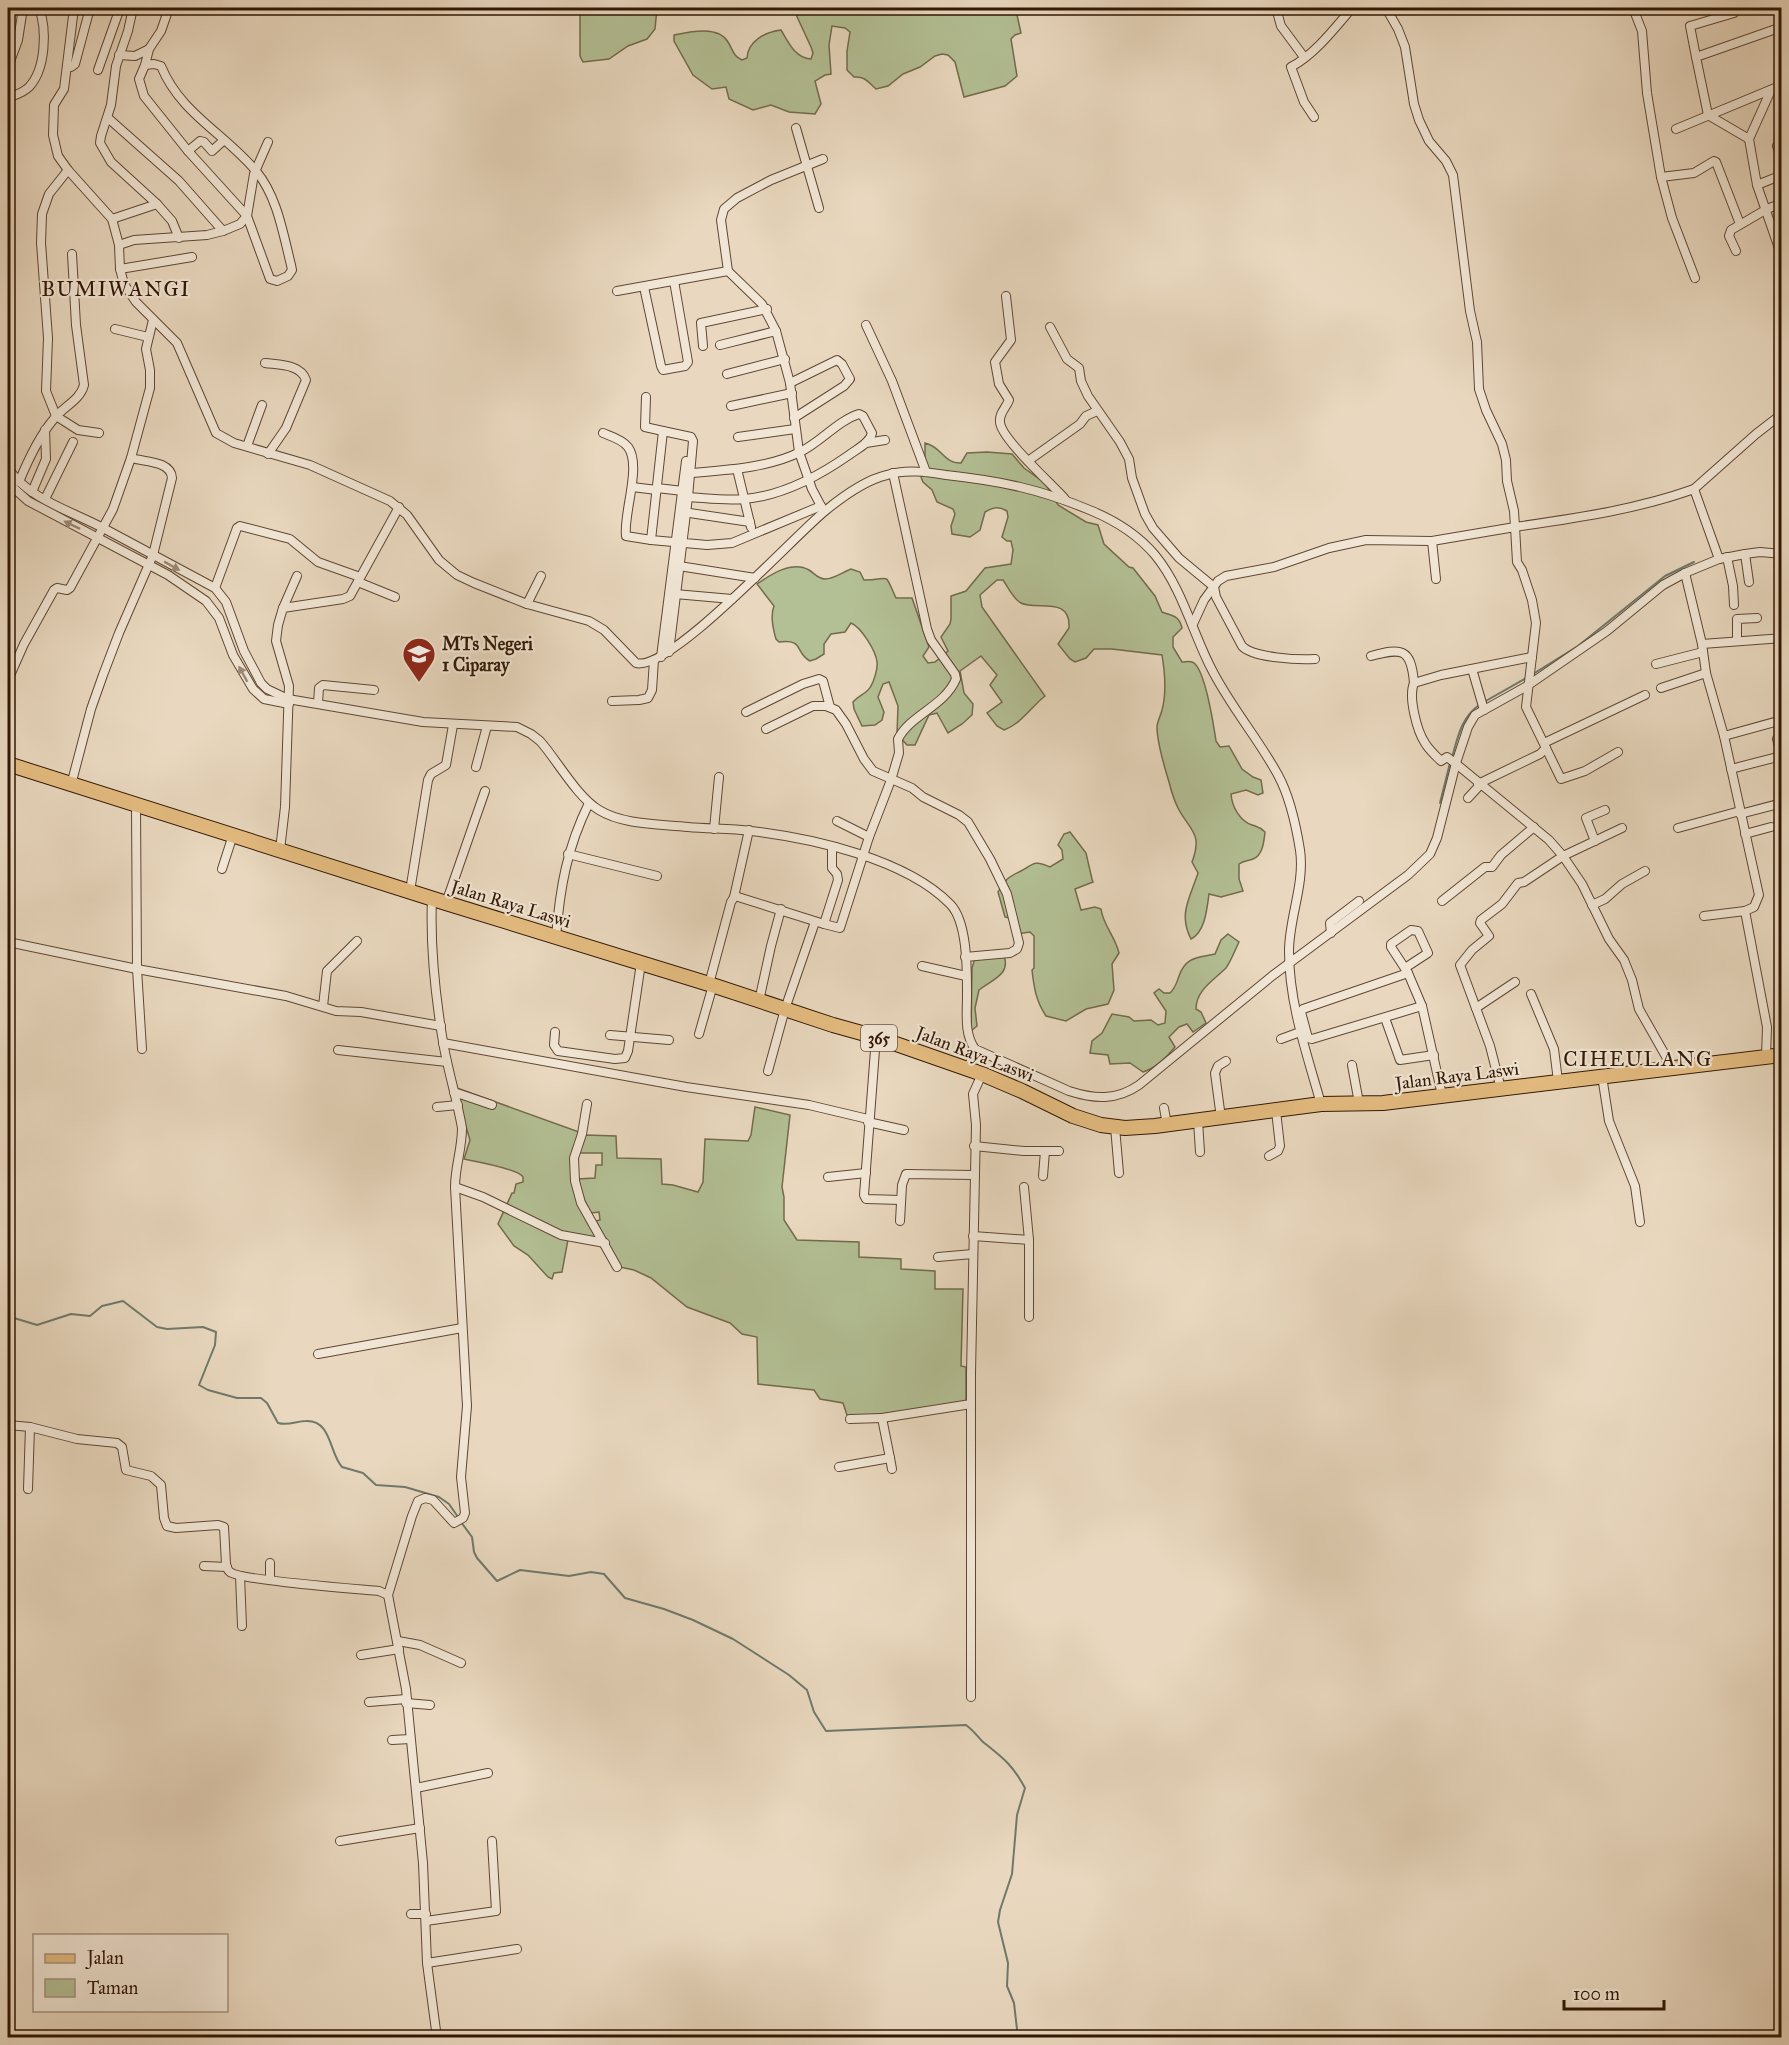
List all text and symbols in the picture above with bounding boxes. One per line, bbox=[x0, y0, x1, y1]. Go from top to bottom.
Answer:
district label: BUMIWANGI bbox=[41, 276, 191, 302]
one-way arrow bbox=[63, 520, 80, 530]
one-way arrow bbox=[164, 561, 181, 571]
place label: MTs Negeri 1 Ciparay bbox=[442, 633, 534, 677]
school or university icon: MTs Negeri 1 Ciparay bbox=[401, 636, 437, 683]
one-way arrow bbox=[238, 665, 248, 682]
street label: Jalan Raya Laswi bbox=[446, 875, 574, 934]
street label: Jalan Raya Laswi bbox=[911, 1021, 1037, 1088]
road number: 365 bbox=[861, 1025, 897, 1051]
district label: CIHEULANG bbox=[1563, 1046, 1713, 1072]
street label: Jalan Raya Laswi bbox=[1392, 1057, 1520, 1096]
legend bbox=[33, 1934, 228, 2012]
text: Jalan bbox=[85, 1947, 124, 1970]
scale bar bbox=[1564, 1973, 1664, 2011]
text: Taman bbox=[87, 1977, 139, 1999]
text: 100 m bbox=[1573, 1983, 1620, 2005]

